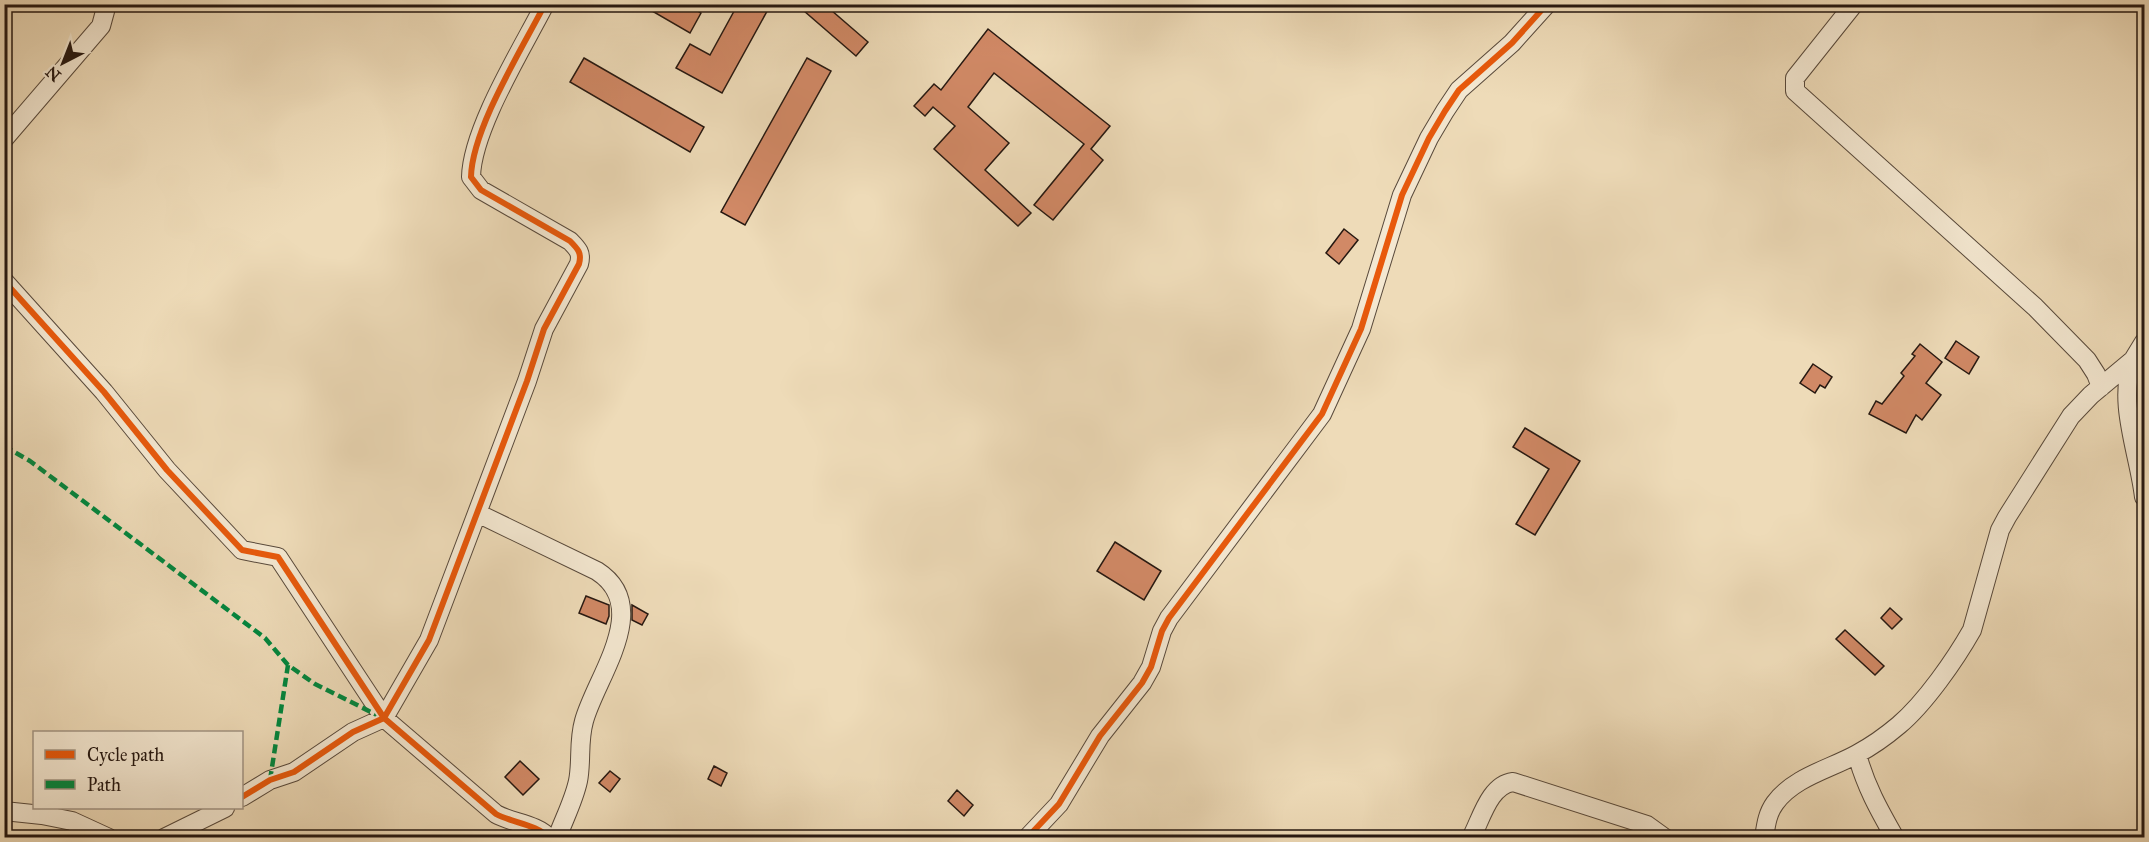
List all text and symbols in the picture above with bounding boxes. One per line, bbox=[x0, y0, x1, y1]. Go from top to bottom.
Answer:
north arrow bbox=[33, 33, 93, 93]
text: N bbox=[42, 62, 65, 85]
legend bbox=[33, 731, 243, 809]
text: Cycle path bbox=[87, 744, 164, 766]
text: Path bbox=[87, 774, 121, 796]

